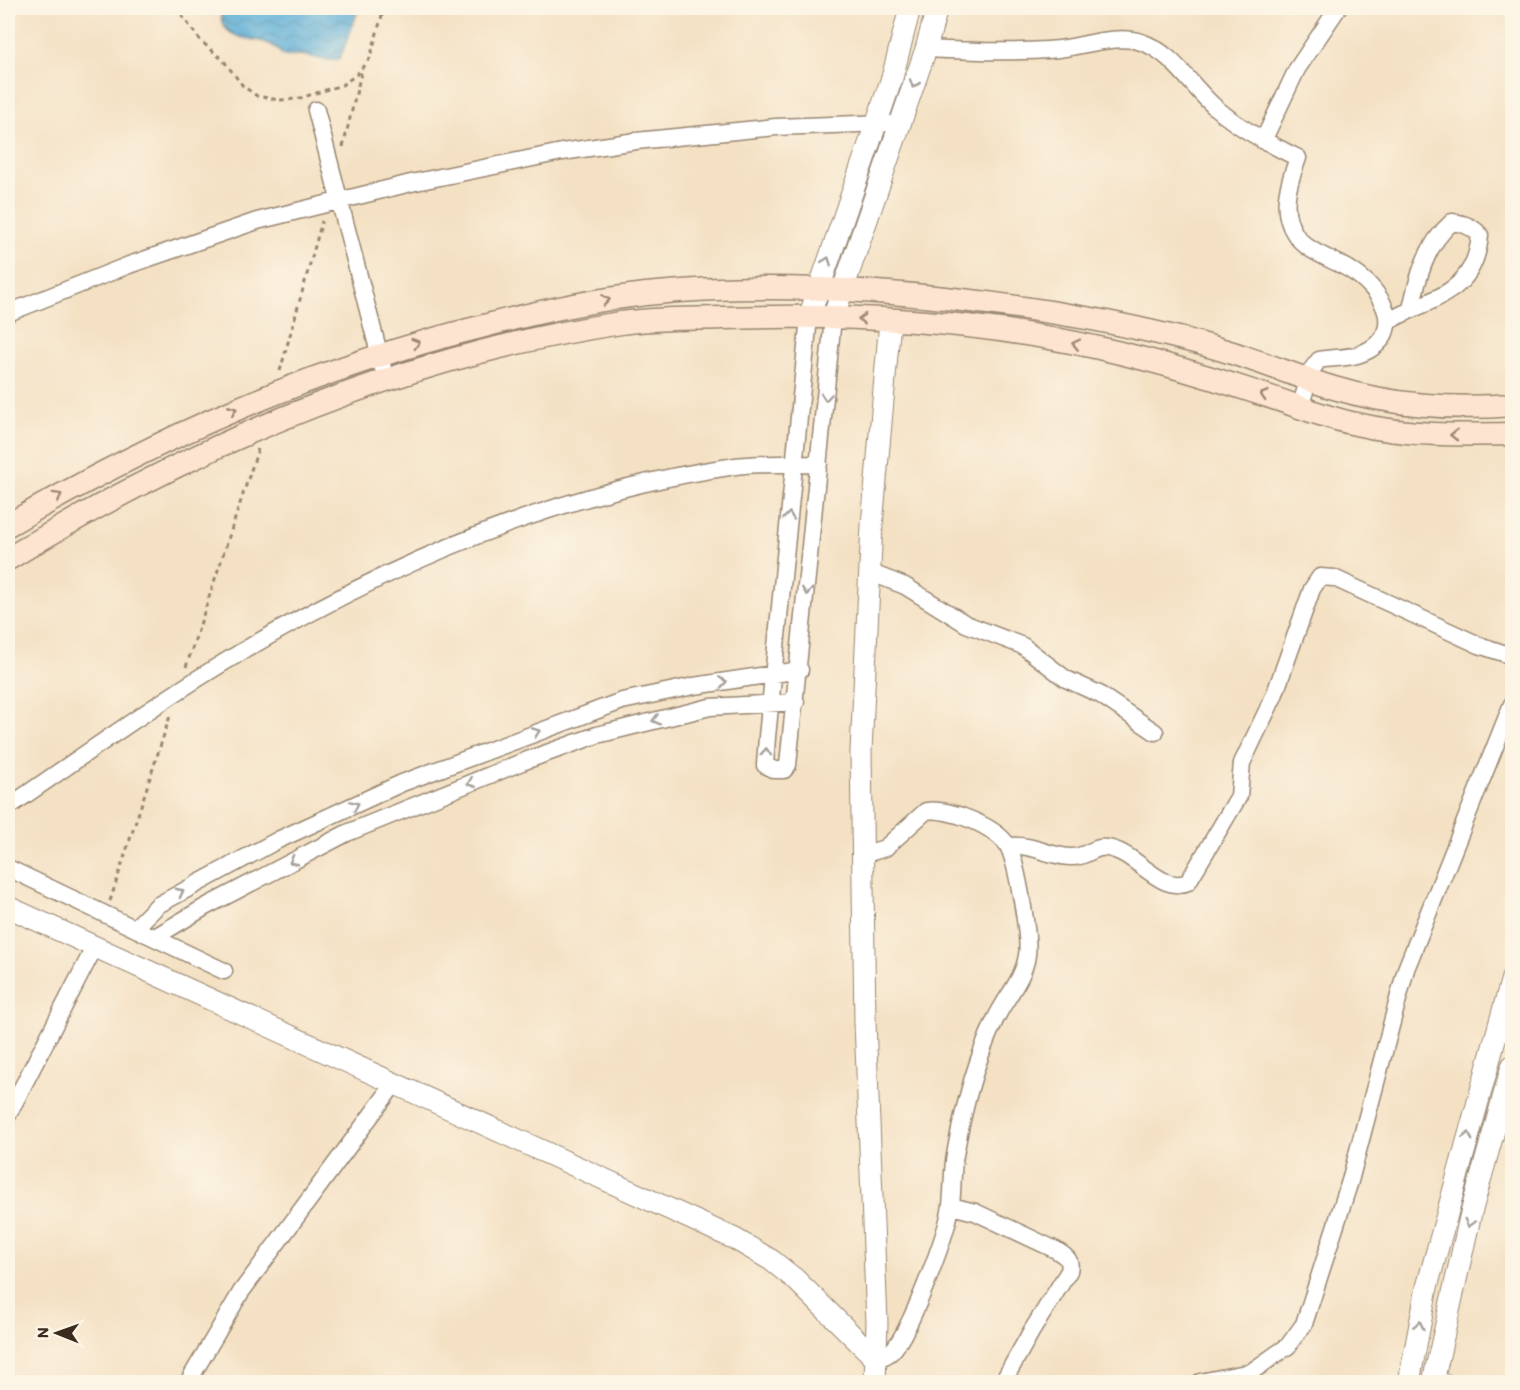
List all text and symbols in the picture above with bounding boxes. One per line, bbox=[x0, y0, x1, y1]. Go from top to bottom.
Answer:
one-way arrow bbox=[909, 78, 921, 89]
one-way arrow bbox=[819, 256, 832, 267]
one-way arrow bbox=[601, 294, 611, 306]
one-way arrow bbox=[858, 313, 867, 326]
one-way arrow bbox=[410, 338, 421, 350]
one-way arrow bbox=[1072, 338, 1082, 351]
one-way arrow bbox=[1260, 389, 1270, 402]
one-way arrow bbox=[820, 392, 833, 401]
one-way arrow bbox=[227, 405, 238, 417]
one-way arrow bbox=[1450, 429, 1459, 441]
one-way arrow bbox=[52, 492, 62, 503]
one-way arrow bbox=[782, 511, 795, 520]
one-way arrow bbox=[801, 586, 814, 595]
one-way arrow bbox=[719, 676, 728, 688]
one-way arrow bbox=[651, 713, 661, 726]
one-way arrow bbox=[530, 727, 540, 740]
one-way arrow bbox=[759, 747, 772, 756]
one-way arrow bbox=[466, 776, 477, 788]
one-way arrow bbox=[348, 800, 359, 812]
one-way arrow bbox=[288, 854, 299, 865]
one-way arrow bbox=[174, 888, 185, 899]
one-way arrow bbox=[1461, 1131, 1473, 1142]
one-way arrow bbox=[1463, 1218, 1476, 1228]
north arrow bbox=[27, 1303, 87, 1363]
one-way arrow bbox=[1412, 1320, 1425, 1330]
text: N bbox=[33, 1327, 52, 1338]

